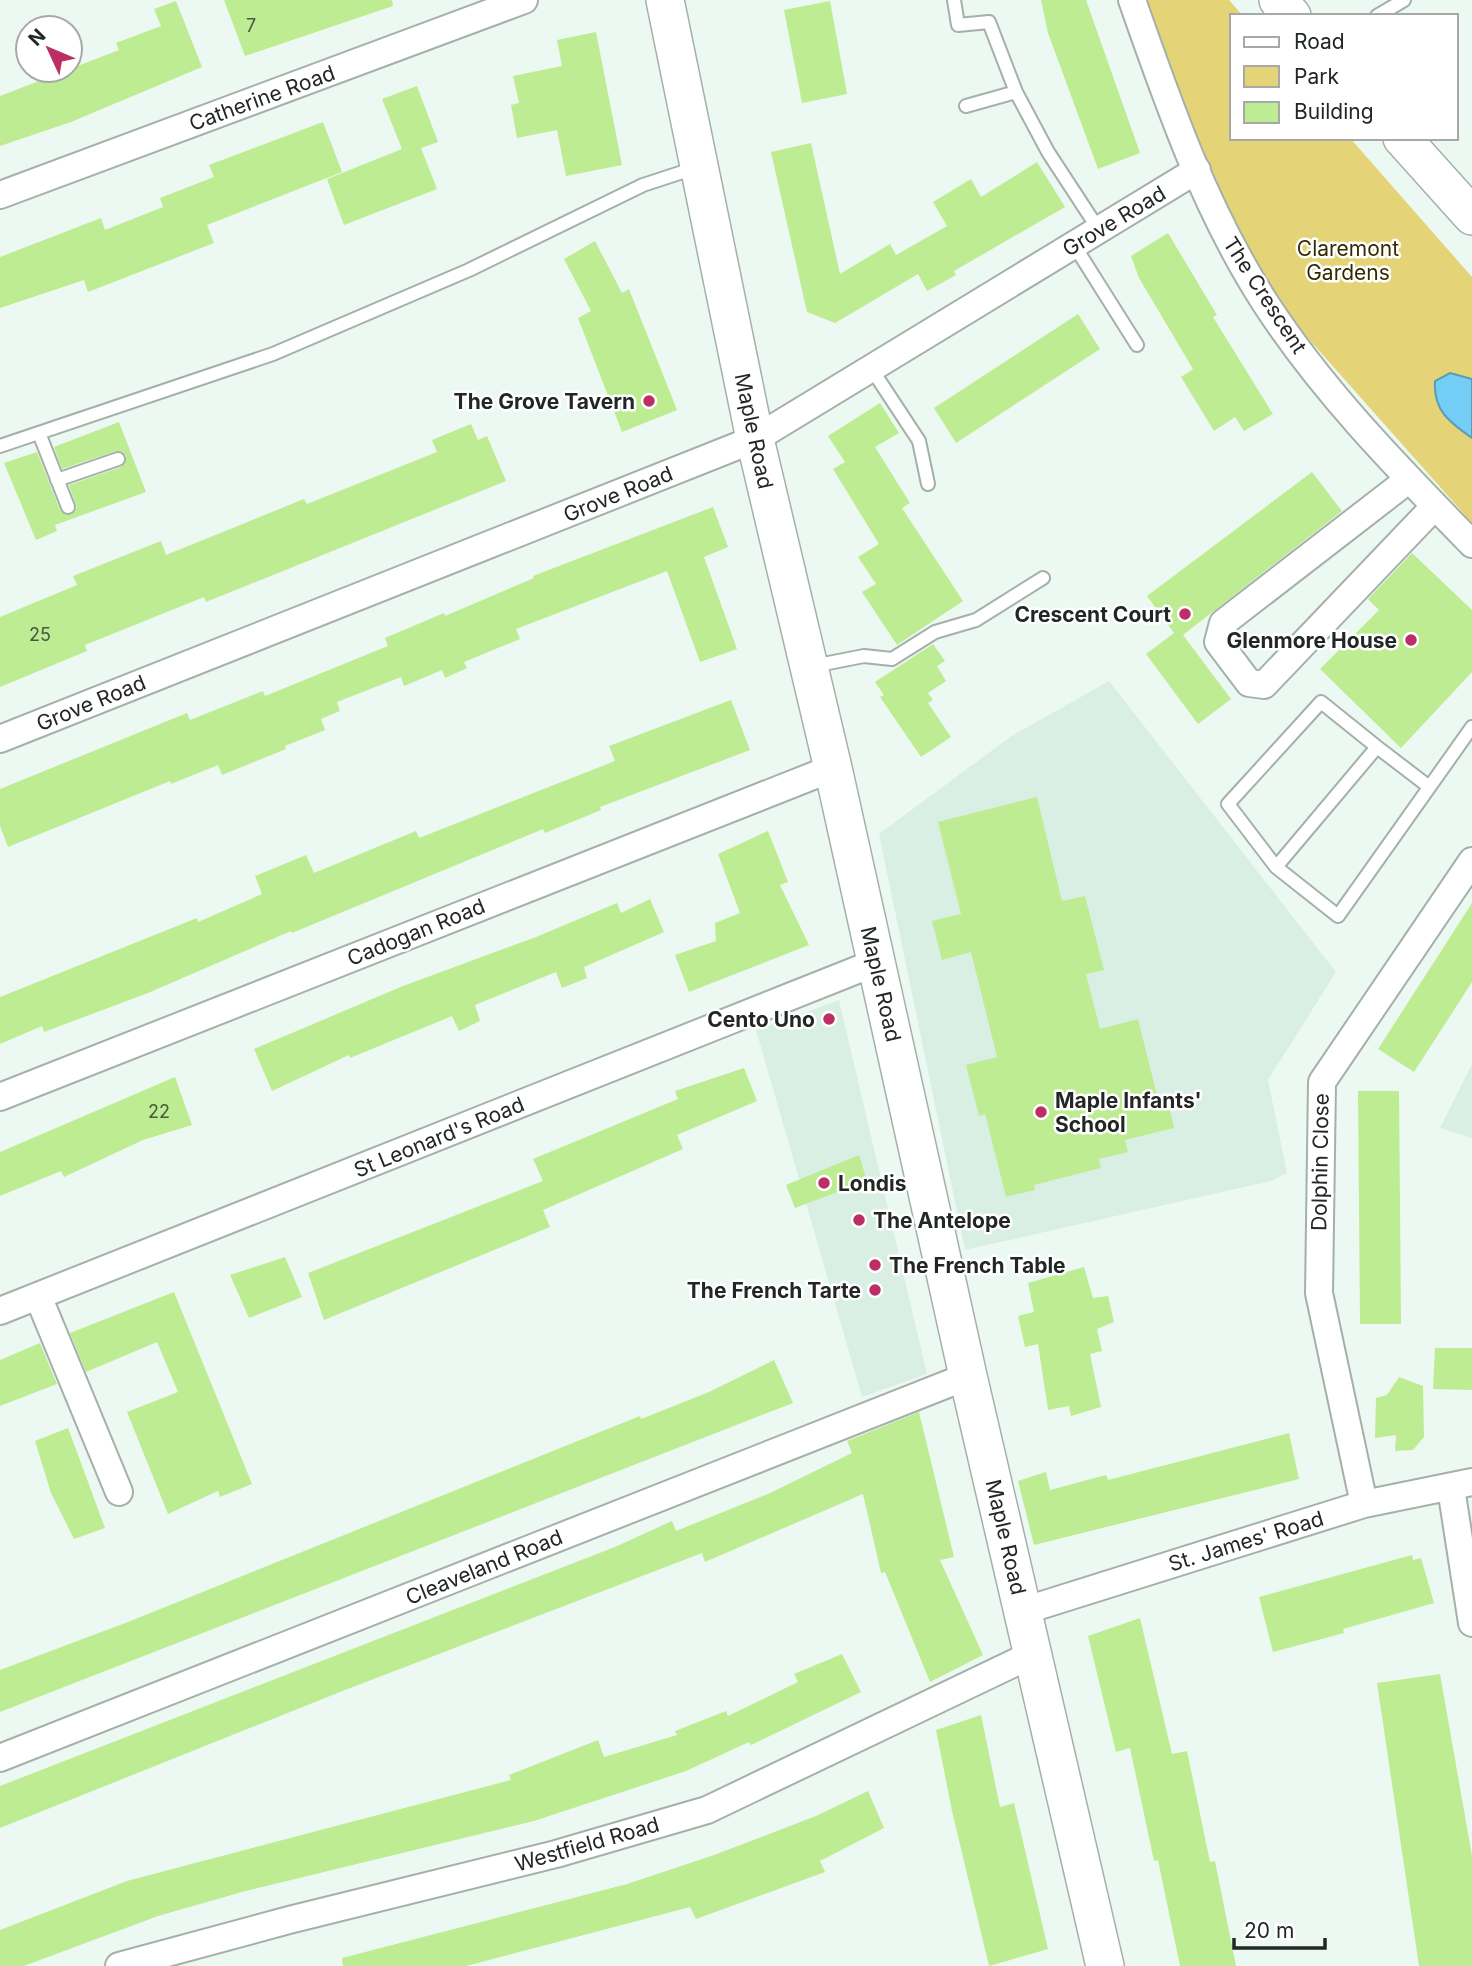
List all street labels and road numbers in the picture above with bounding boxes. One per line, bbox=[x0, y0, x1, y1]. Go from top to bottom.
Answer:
street label: Catherine Road bbox=[186, 60, 338, 136]
street label: Grove Road bbox=[1058, 181, 1170, 261]
street label: The Crescent bbox=[1218, 232, 1312, 358]
street label: Maple Road bbox=[730, 371, 778, 491]
street label: Grove Road bbox=[560, 461, 676, 527]
street label: Grove Road bbox=[33, 670, 149, 736]
street label: Cadogan Road bbox=[344, 893, 488, 971]
street label: Maple Road bbox=[856, 924, 906, 1044]
street label: St Leonard's Road bbox=[350, 1091, 528, 1183]
street label: Dolphin Close bbox=[1306, 1093, 1334, 1231]
street label: Maple Road bbox=[981, 1477, 1031, 1597]
street label: St. James' Road bbox=[1166, 1506, 1326, 1576]
street label: Cleaveland Road bbox=[402, 1524, 566, 1610]
street label: Westfield Road bbox=[512, 1811, 662, 1877]

